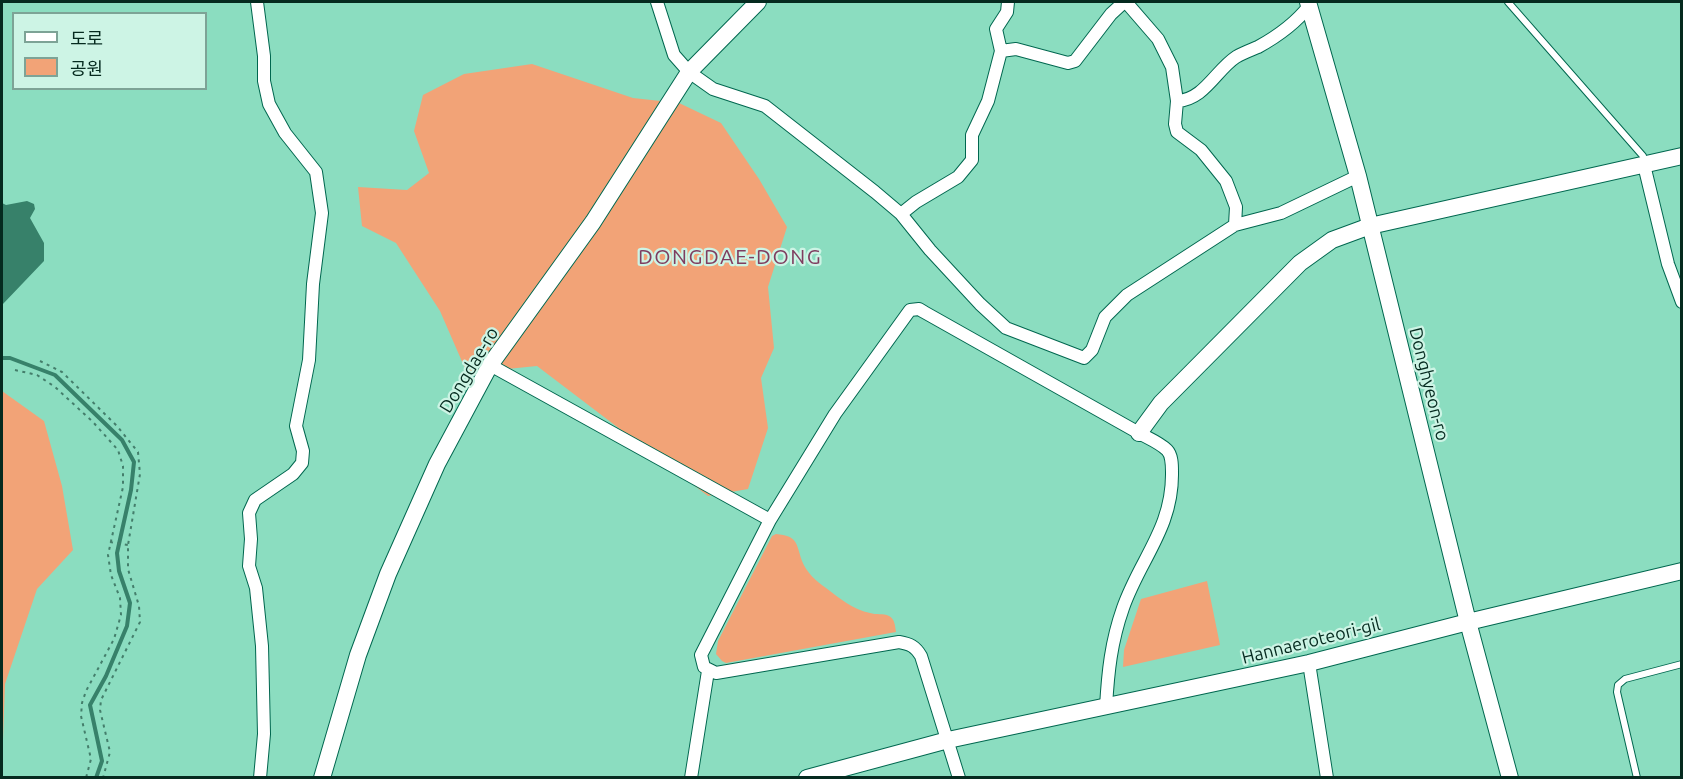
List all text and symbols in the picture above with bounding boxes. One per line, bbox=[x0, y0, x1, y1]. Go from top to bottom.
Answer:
legend bbox=[12, 12, 207, 90]
text: 도로 bbox=[70, 28, 103, 48]
text: 공원 bbox=[70, 58, 103, 78]
district label: DONGDAE-DONG bbox=[638, 244, 822, 270]
street label: Dongdae-ro bbox=[435, 323, 503, 417]
street label: Donghyeon-ro bbox=[1405, 325, 1453, 443]
street label: Hannaeroteori-gil bbox=[1239, 613, 1383, 669]

